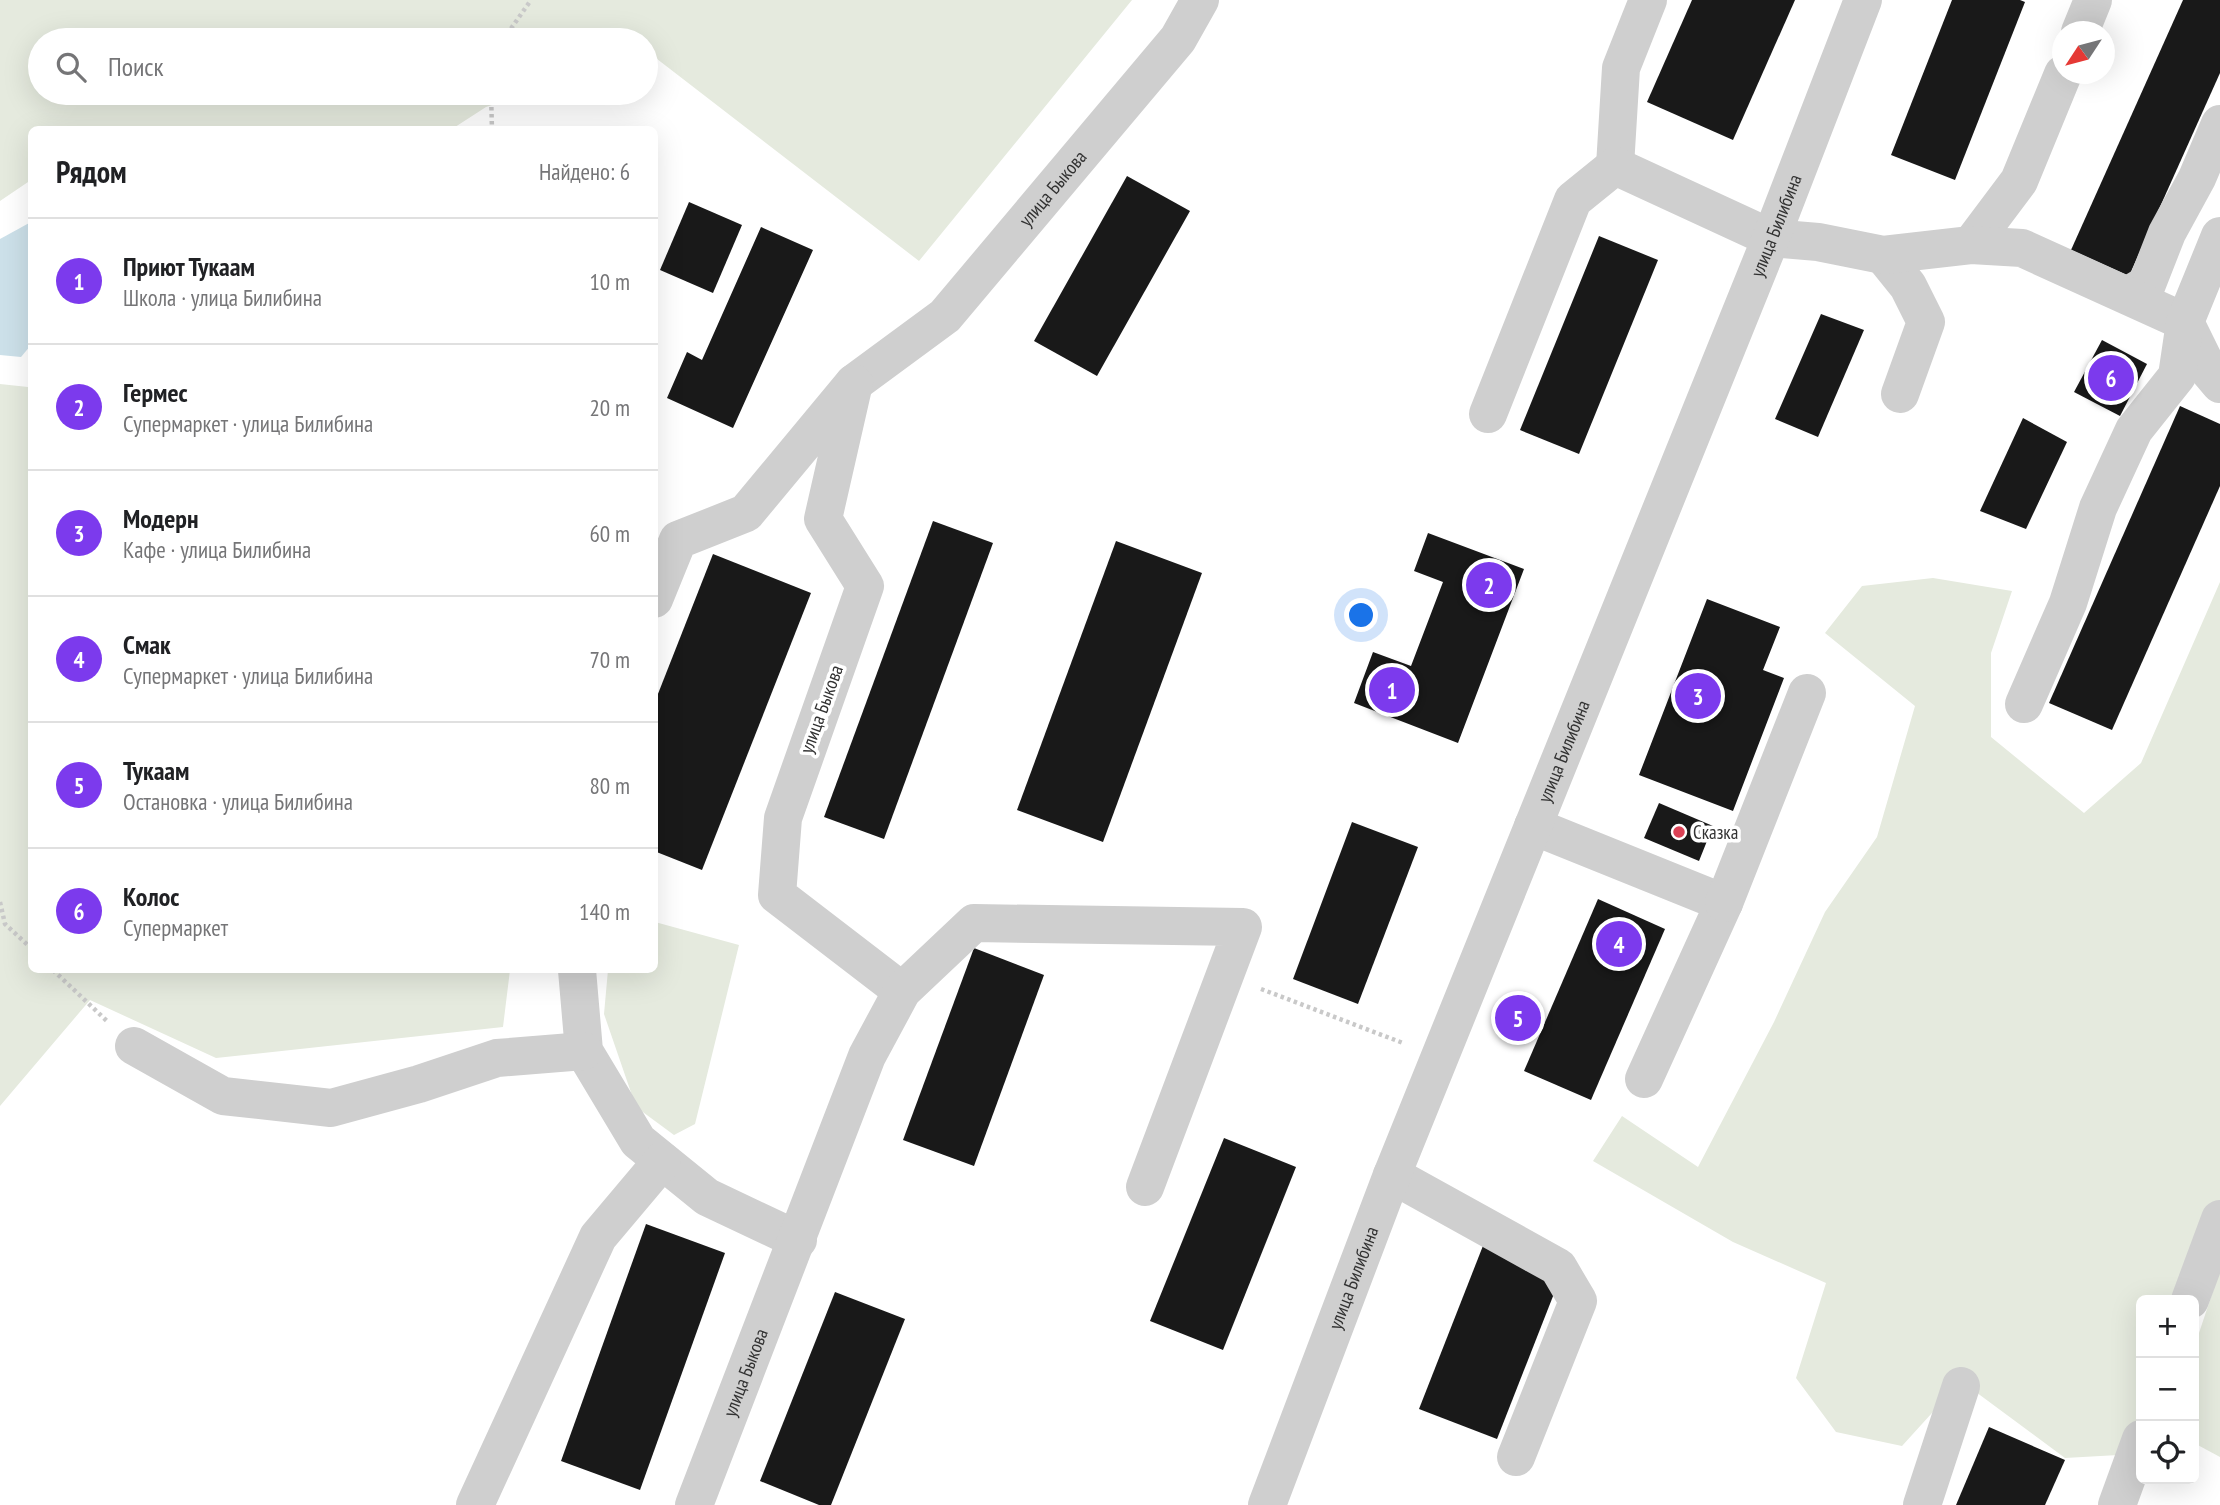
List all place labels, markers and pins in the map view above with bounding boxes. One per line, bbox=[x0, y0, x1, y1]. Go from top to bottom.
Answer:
pin: 6 bbox=[2088, 352, 2134, 404]
pin: 2 bbox=[1466, 559, 1512, 611]
pin: 1 bbox=[1369, 664, 1415, 716]
pin: 3 bbox=[1675, 670, 1721, 722]
place label: Сказка bbox=[1693, 820, 1738, 844]
marker: Сказка bbox=[1671, 824, 1687, 840]
pin: 4 bbox=[1596, 918, 1642, 970]
pin: 5 bbox=[1495, 992, 1541, 1044]

